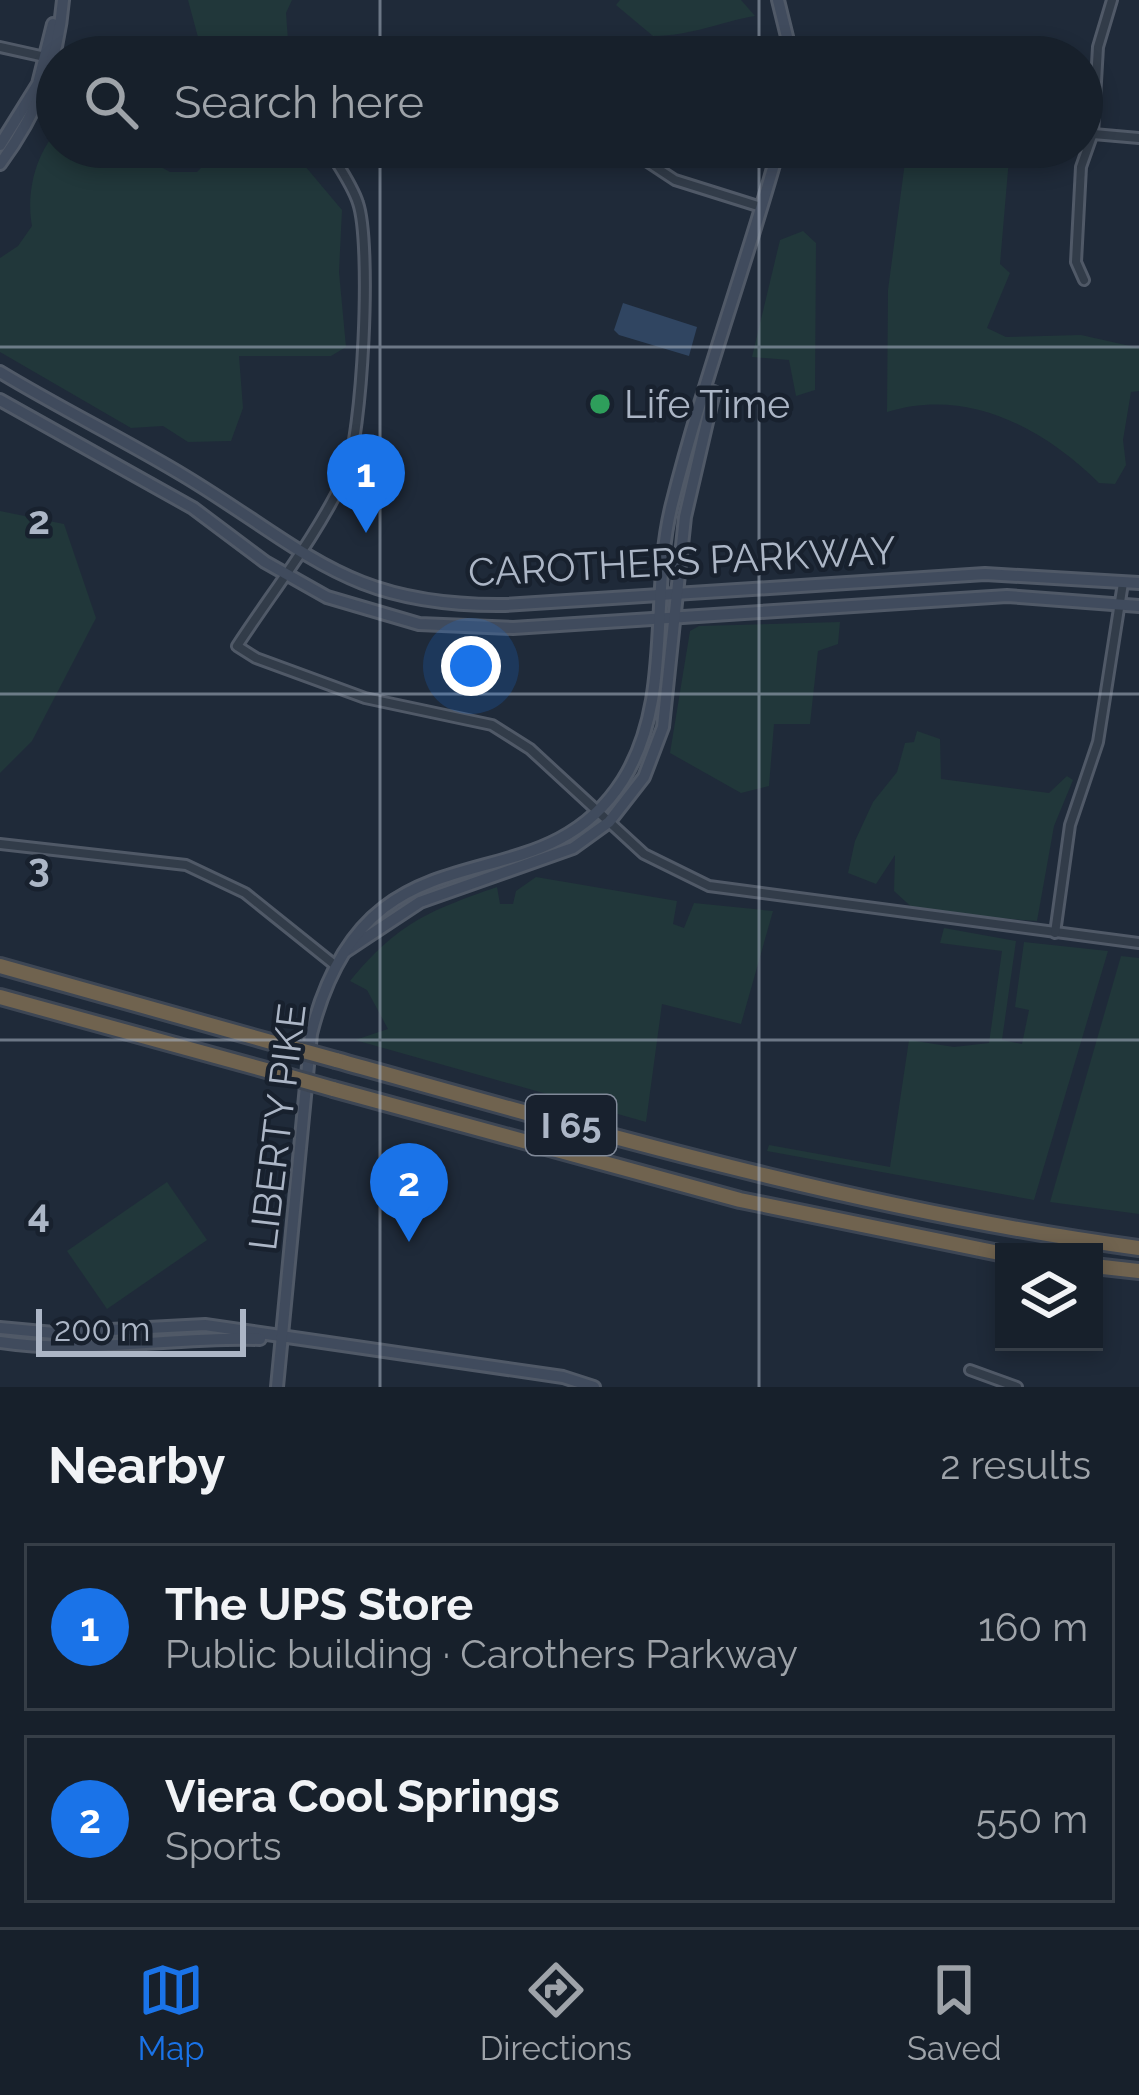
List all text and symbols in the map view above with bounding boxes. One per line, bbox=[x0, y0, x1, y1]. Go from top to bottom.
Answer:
search box bbox=[36, 36, 1103, 168]
icon: search bbox=[78, 69, 144, 135]
text: Search here bbox=[174, 76, 424, 129]
place label: Life Time bbox=[624, 381, 790, 427]
marker: Life Time bbox=[587, 391, 613, 417]
pin: 1 bbox=[327, 434, 405, 533]
text: 2 bbox=[28, 497, 50, 543]
street label: CAROTHERS PARKWAY bbox=[467, 527, 897, 595]
your location bbox=[441, 636, 501, 696]
text: 3 bbox=[28, 844, 50, 890]
street label: LIBERTY PIKE bbox=[239, 1001, 315, 1253]
road number: I 65 bbox=[526, 1095, 616, 1155]
pin: 2 bbox=[370, 1143, 448, 1242]
text: 4 bbox=[28, 1190, 50, 1236]
map controls bbox=[995, 1243, 1103, 1351]
button: layers bbox=[995, 1243, 1103, 1351]
scale bar bbox=[36, 1303, 246, 1356]
text: 200 m bbox=[54, 1310, 150, 1349]
text: Nearby bbox=[48, 1435, 225, 1495]
text: 2 results bbox=[940, 1442, 1091, 1488]
text: The UPS Store bbox=[165, 1578, 473, 1631]
text: 1 bbox=[80, 1604, 100, 1650]
text: 160 m bbox=[978, 1604, 1088, 1650]
text: Public building · Carothers Parkway bbox=[165, 1631, 798, 1677]
text: Viera Cool Springs bbox=[165, 1770, 560, 1823]
text: 2 bbox=[79, 1796, 101, 1842]
text: 550 m bbox=[976, 1796, 1088, 1842]
text: Sports bbox=[165, 1823, 282, 1869]
tab: Map bbox=[138, 1957, 205, 2068]
tab: Directions bbox=[480, 1957, 632, 2068]
tab: Saved bbox=[907, 1957, 1001, 2068]

